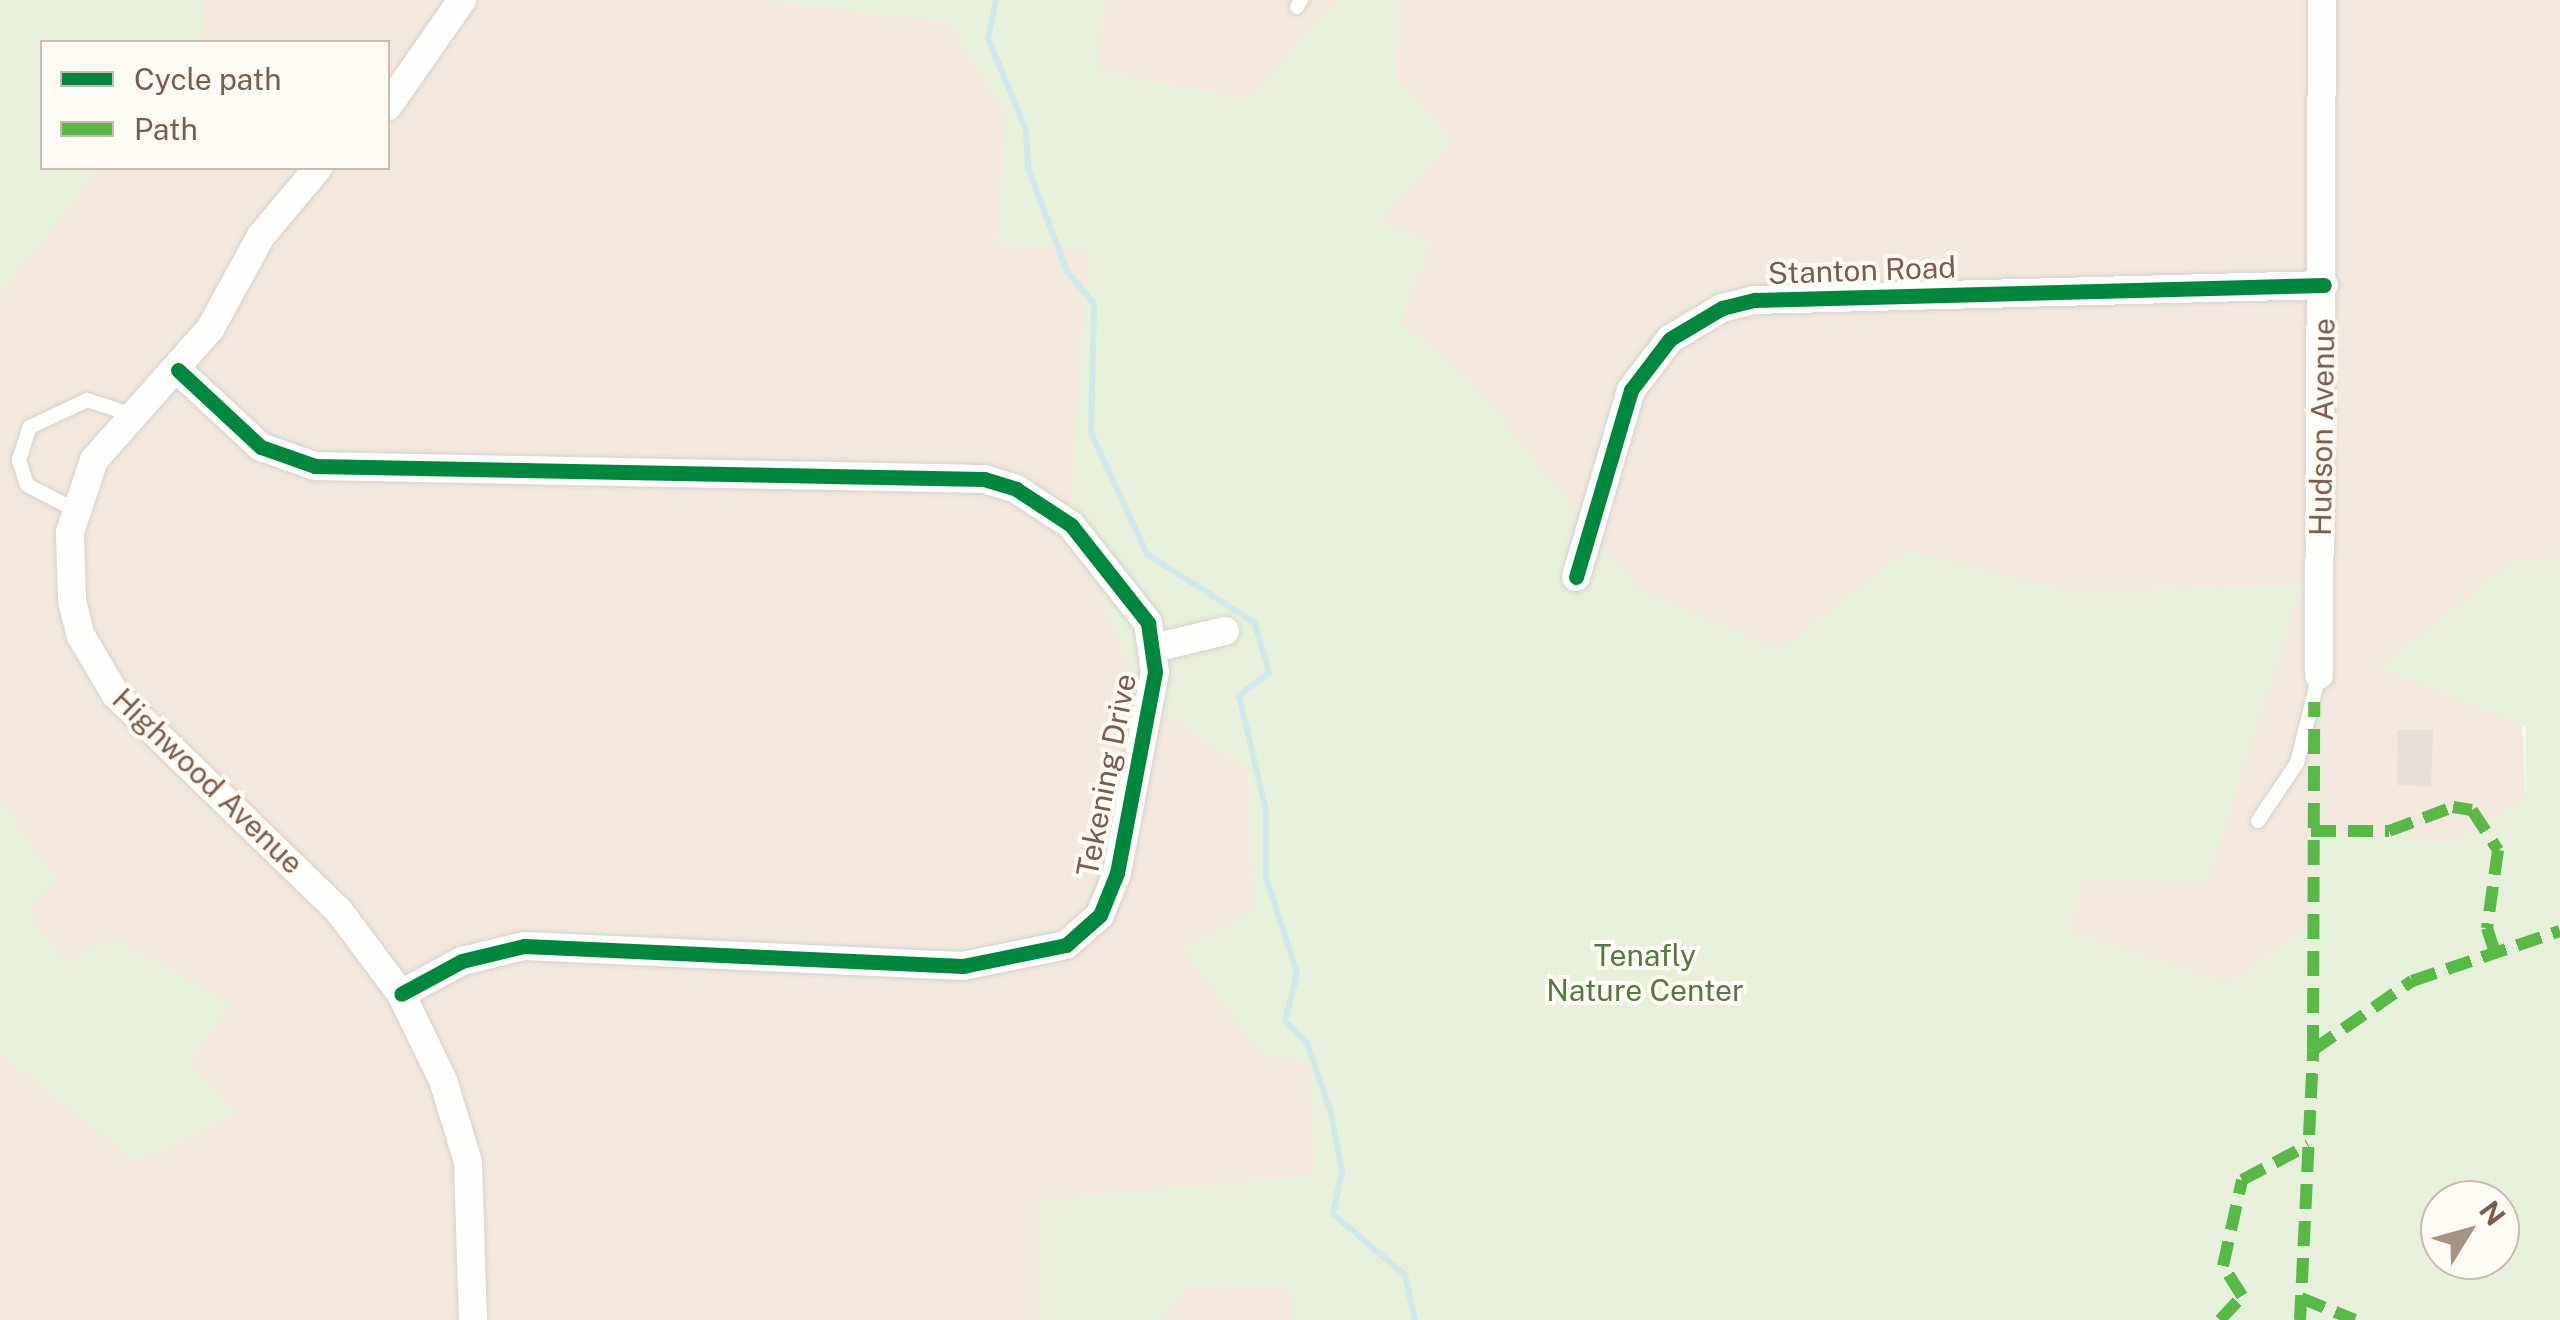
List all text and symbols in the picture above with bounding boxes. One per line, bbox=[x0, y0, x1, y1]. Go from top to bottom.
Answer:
legend bbox=[40, 40, 390, 170]
text: Cycle path bbox=[134, 61, 282, 97]
text: Path bbox=[134, 111, 198, 147]
street label: Stanton Road bbox=[1767, 249, 1957, 291]
street label: Hudson Avenue bbox=[2302, 318, 2342, 536]
street label: Tekening Drive bbox=[1069, 671, 1143, 879]
street label: Highwood Avenue bbox=[105, 681, 311, 881]
park label: Tenafly Nature Center bbox=[1546, 937, 1744, 1008]
north arrow bbox=[2420, 1180, 2520, 1280]
text: N bbox=[2473, 1194, 2513, 1232]

